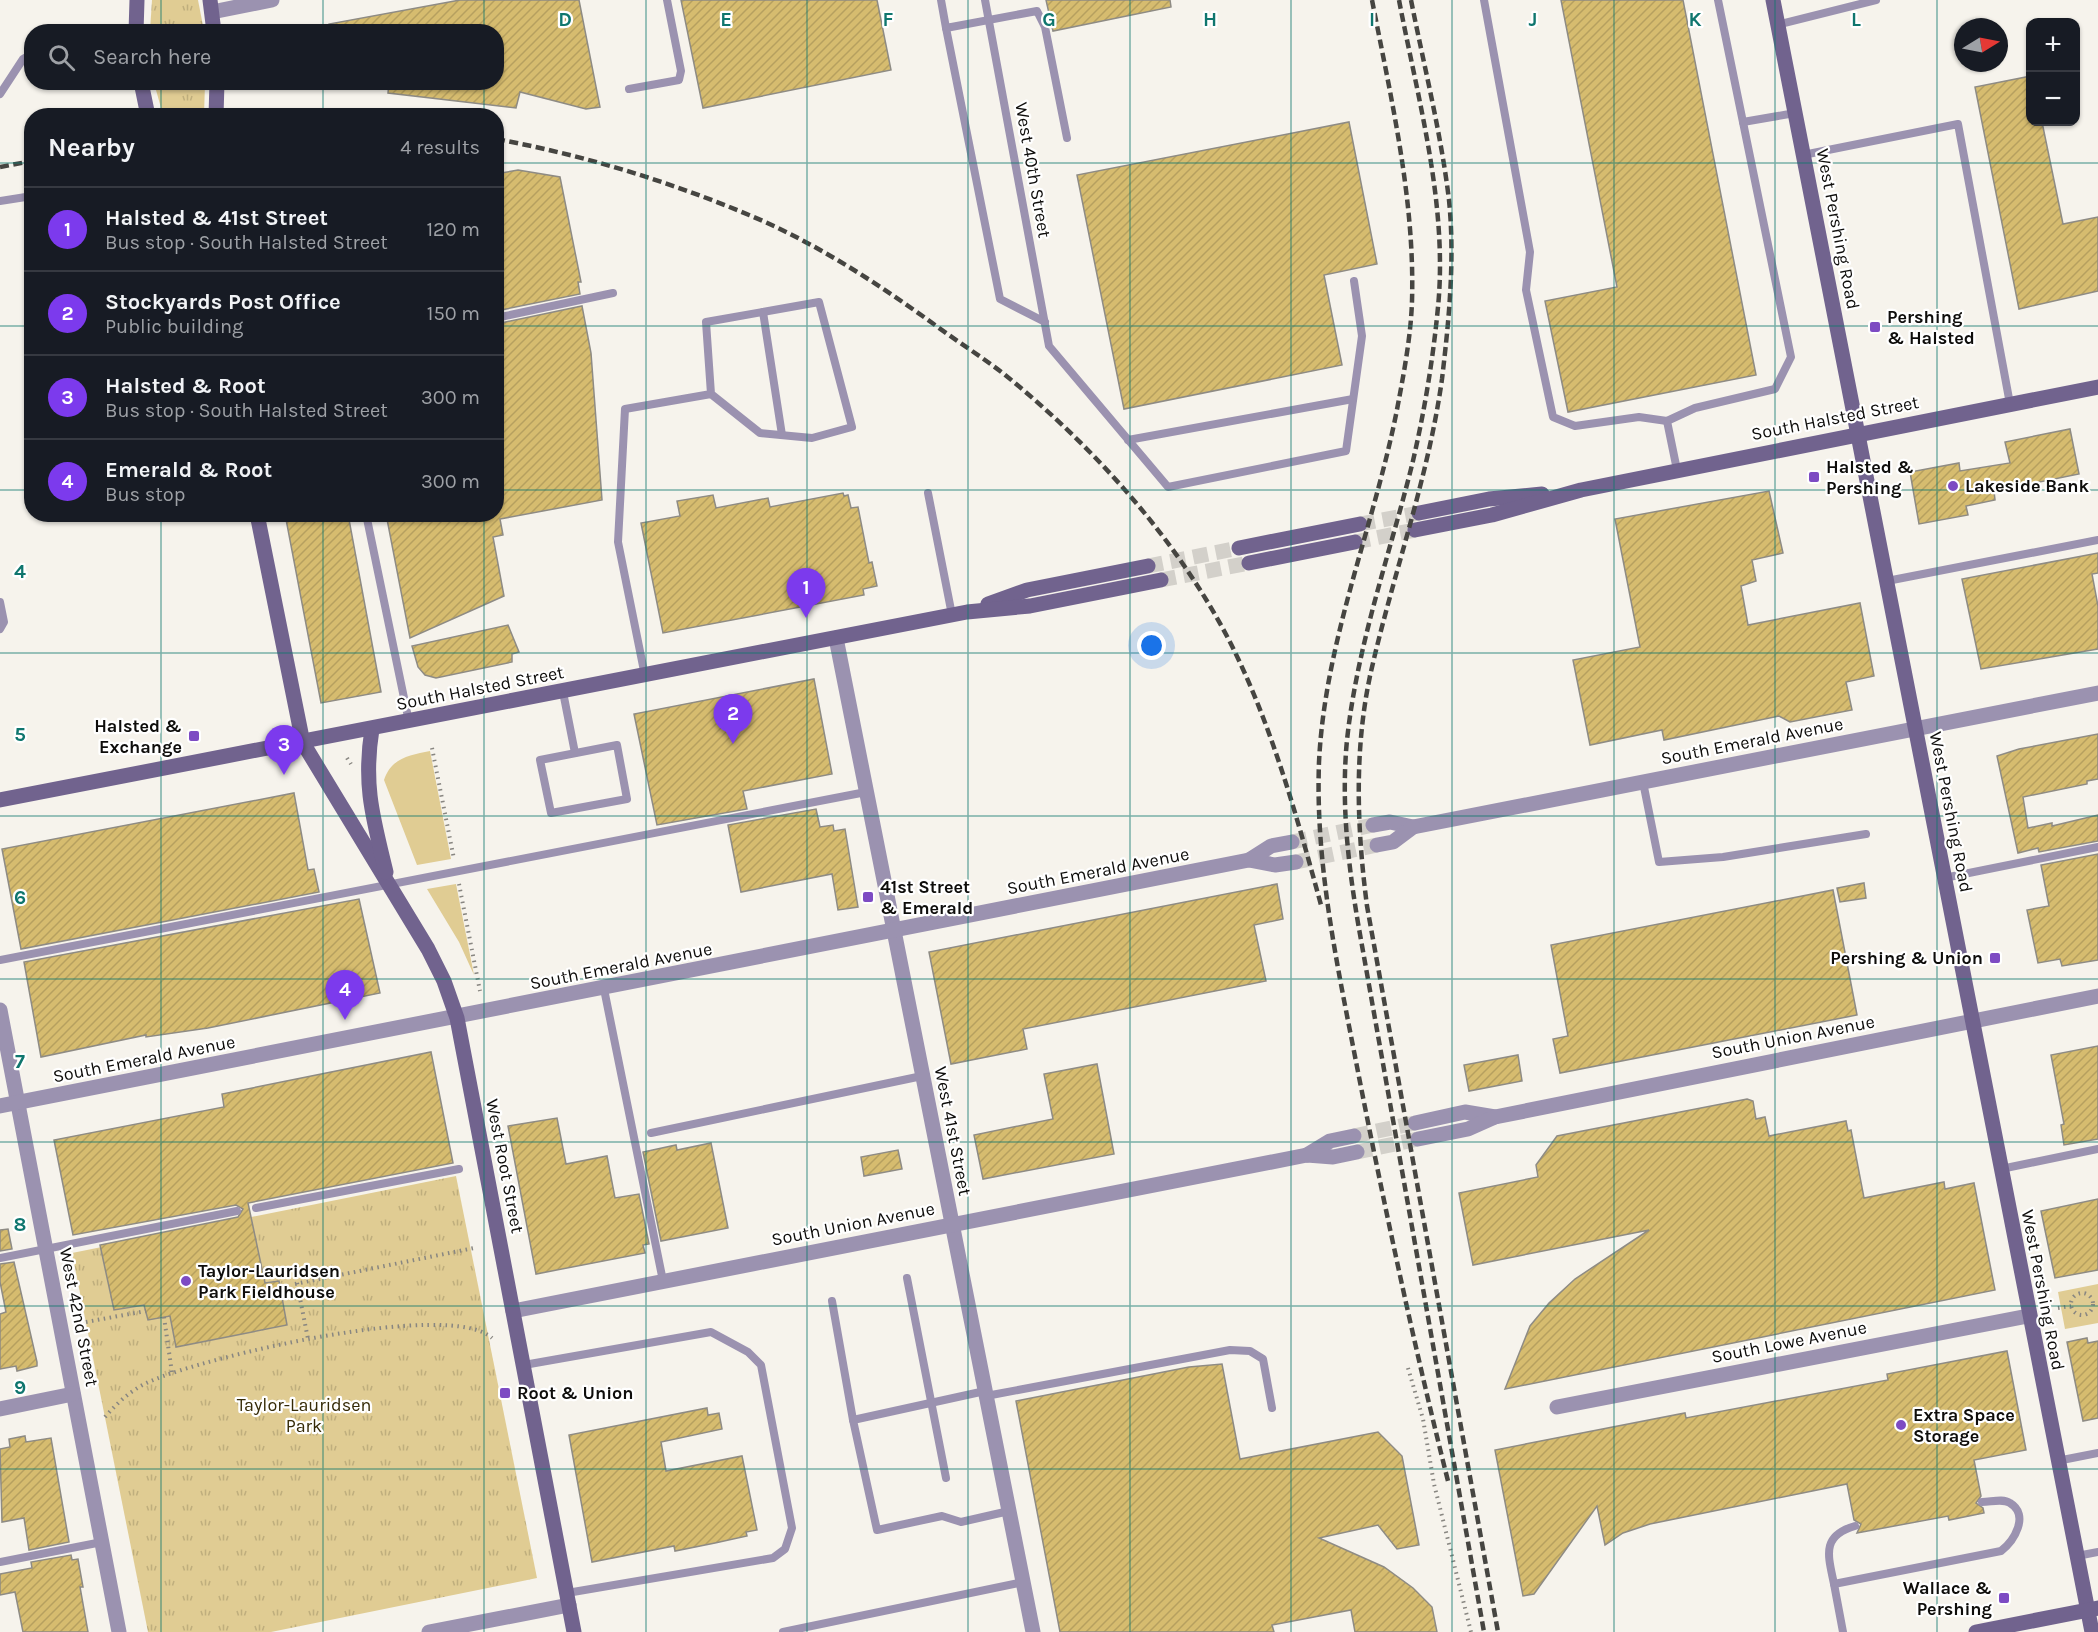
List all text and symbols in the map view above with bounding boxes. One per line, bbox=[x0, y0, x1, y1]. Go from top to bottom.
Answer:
text: D bbox=[558, 8, 572, 31]
text: E bbox=[720, 8, 732, 31]
text: F bbox=[883, 8, 894, 31]
text: G bbox=[1042, 8, 1056, 31]
text: H bbox=[1203, 8, 1217, 31]
text: I bbox=[1369, 8, 1375, 31]
text: J bbox=[1529, 8, 1537, 31]
text: K bbox=[1688, 8, 1702, 31]
text: L bbox=[1851, 8, 1861, 31]
north arrow bbox=[1954, 18, 2008, 72]
map controls bbox=[2026, 18, 2080, 126]
button: + bbox=[2026, 18, 2080, 72]
search box bbox=[24, 24, 504, 90]
icon: search bbox=[45, 41, 78, 74]
text: Search here bbox=[93, 44, 211, 70]
button: − bbox=[2026, 72, 2080, 126]
street label: West 40th Street bbox=[1010, 100, 1056, 240]
text: Nearby bbox=[48, 132, 135, 163]
text: 4 results bbox=[400, 136, 480, 159]
street label: West Pershing Road bbox=[1812, 147, 1864, 311]
text: Halsted & 41st Street bbox=[105, 205, 328, 231]
text: 1 bbox=[64, 218, 71, 241]
text: 120 m bbox=[426, 218, 480, 241]
text: Bus stop · South Halsted Street bbox=[105, 231, 388, 254]
text: Stockyards Post Office bbox=[105, 289, 341, 315]
text: 2 bbox=[61, 302, 74, 325]
text: 150 m bbox=[427, 302, 480, 325]
place label: Pershing & Halsted bbox=[1887, 306, 1975, 349]
text: Public building bbox=[105, 315, 243, 338]
marker: Pershing & Halsted bbox=[1868, 320, 1882, 334]
text: Halsted & Root bbox=[105, 373, 266, 399]
text: 3 bbox=[61, 386, 74, 409]
text: 300 m bbox=[421, 386, 480, 409]
street label: South Halsted Street bbox=[1749, 391, 1921, 445]
text: Bus stop · South Halsted Street bbox=[105, 399, 388, 422]
place label: Halsted & Pershing bbox=[1826, 456, 1914, 499]
text: Emerald & Root bbox=[105, 457, 272, 483]
text: 4 bbox=[62, 470, 73, 493]
text: 300 m bbox=[421, 470, 480, 493]
marker: Halsted & Pershing bbox=[1807, 470, 1821, 484]
place label: Lakeside Bank bbox=[1965, 475, 2090, 497]
marker: Lakeside Bank bbox=[1946, 479, 1960, 493]
text: Bus stop bbox=[105, 483, 185, 506]
text: 4 bbox=[14, 560, 26, 583]
pin: 1 bbox=[786, 568, 826, 618]
your location bbox=[1137, 631, 1166, 660]
street label: South Halsted Street bbox=[394, 661, 566, 715]
pin: 2 bbox=[714, 694, 752, 744]
street label: South Emerald Avenue bbox=[1659, 713, 1845, 769]
place label: Halsted & Exchange bbox=[94, 715, 182, 758]
text: 5 bbox=[14, 723, 26, 746]
pin: 3 bbox=[264, 726, 304, 775]
marker: Halsted & Exchange bbox=[187, 729, 201, 743]
street label: West Pershing Road bbox=[1925, 730, 1977, 894]
street label: South Emerald Avenue bbox=[1005, 843, 1191, 899]
place label: 41st Street & Emerald bbox=[880, 876, 973, 919]
text: 6 bbox=[14, 886, 26, 909]
marker: 41st Street & Emerald bbox=[861, 890, 875, 904]
street label: South Emerald Avenue bbox=[528, 938, 714, 994]
place label: Pershing & Union bbox=[1830, 947, 1983, 969]
marker: Pershing & Union bbox=[1988, 951, 2002, 965]
pin: 4 bbox=[326, 970, 364, 1020]
street label: South Union Avenue bbox=[1710, 1010, 1876, 1064]
street label: South Emerald Avenue bbox=[51, 1031, 237, 1087]
text: 7 bbox=[15, 1050, 25, 1073]
street label: West 41st Street bbox=[930, 1065, 976, 1198]
street label: West Root Street bbox=[481, 1097, 529, 1235]
street label: South Union Avenue bbox=[770, 1197, 936, 1251]
street label: West Pershing Road bbox=[2017, 1208, 2069, 1372]
text: 8 bbox=[14, 1213, 26, 1236]
street label: West 42nd Street bbox=[55, 1246, 103, 1389]
place label: Taylor-Lauridsen Park Fieldhouse bbox=[198, 1260, 340, 1303]
marker: Taylor-Lauridsen Park Fieldhouse bbox=[179, 1274, 193, 1288]
street label: South Lowe Avenue bbox=[1710, 1316, 1868, 1368]
text: 9 bbox=[14, 1376, 26, 1399]
place label: Root & Union bbox=[517, 1382, 633, 1404]
marker: Root & Union bbox=[498, 1386, 512, 1400]
park label: Taylor-Lauridsen Park bbox=[237, 1394, 371, 1437]
place label: Extra Space Storage bbox=[1913, 1404, 2015, 1447]
marker: Extra Space Storage bbox=[1894, 1418, 1908, 1432]
place label: Wallace & Pershing bbox=[1903, 1577, 1993, 1620]
marker: Wallace & Pershing bbox=[1997, 1591, 2011, 1605]

